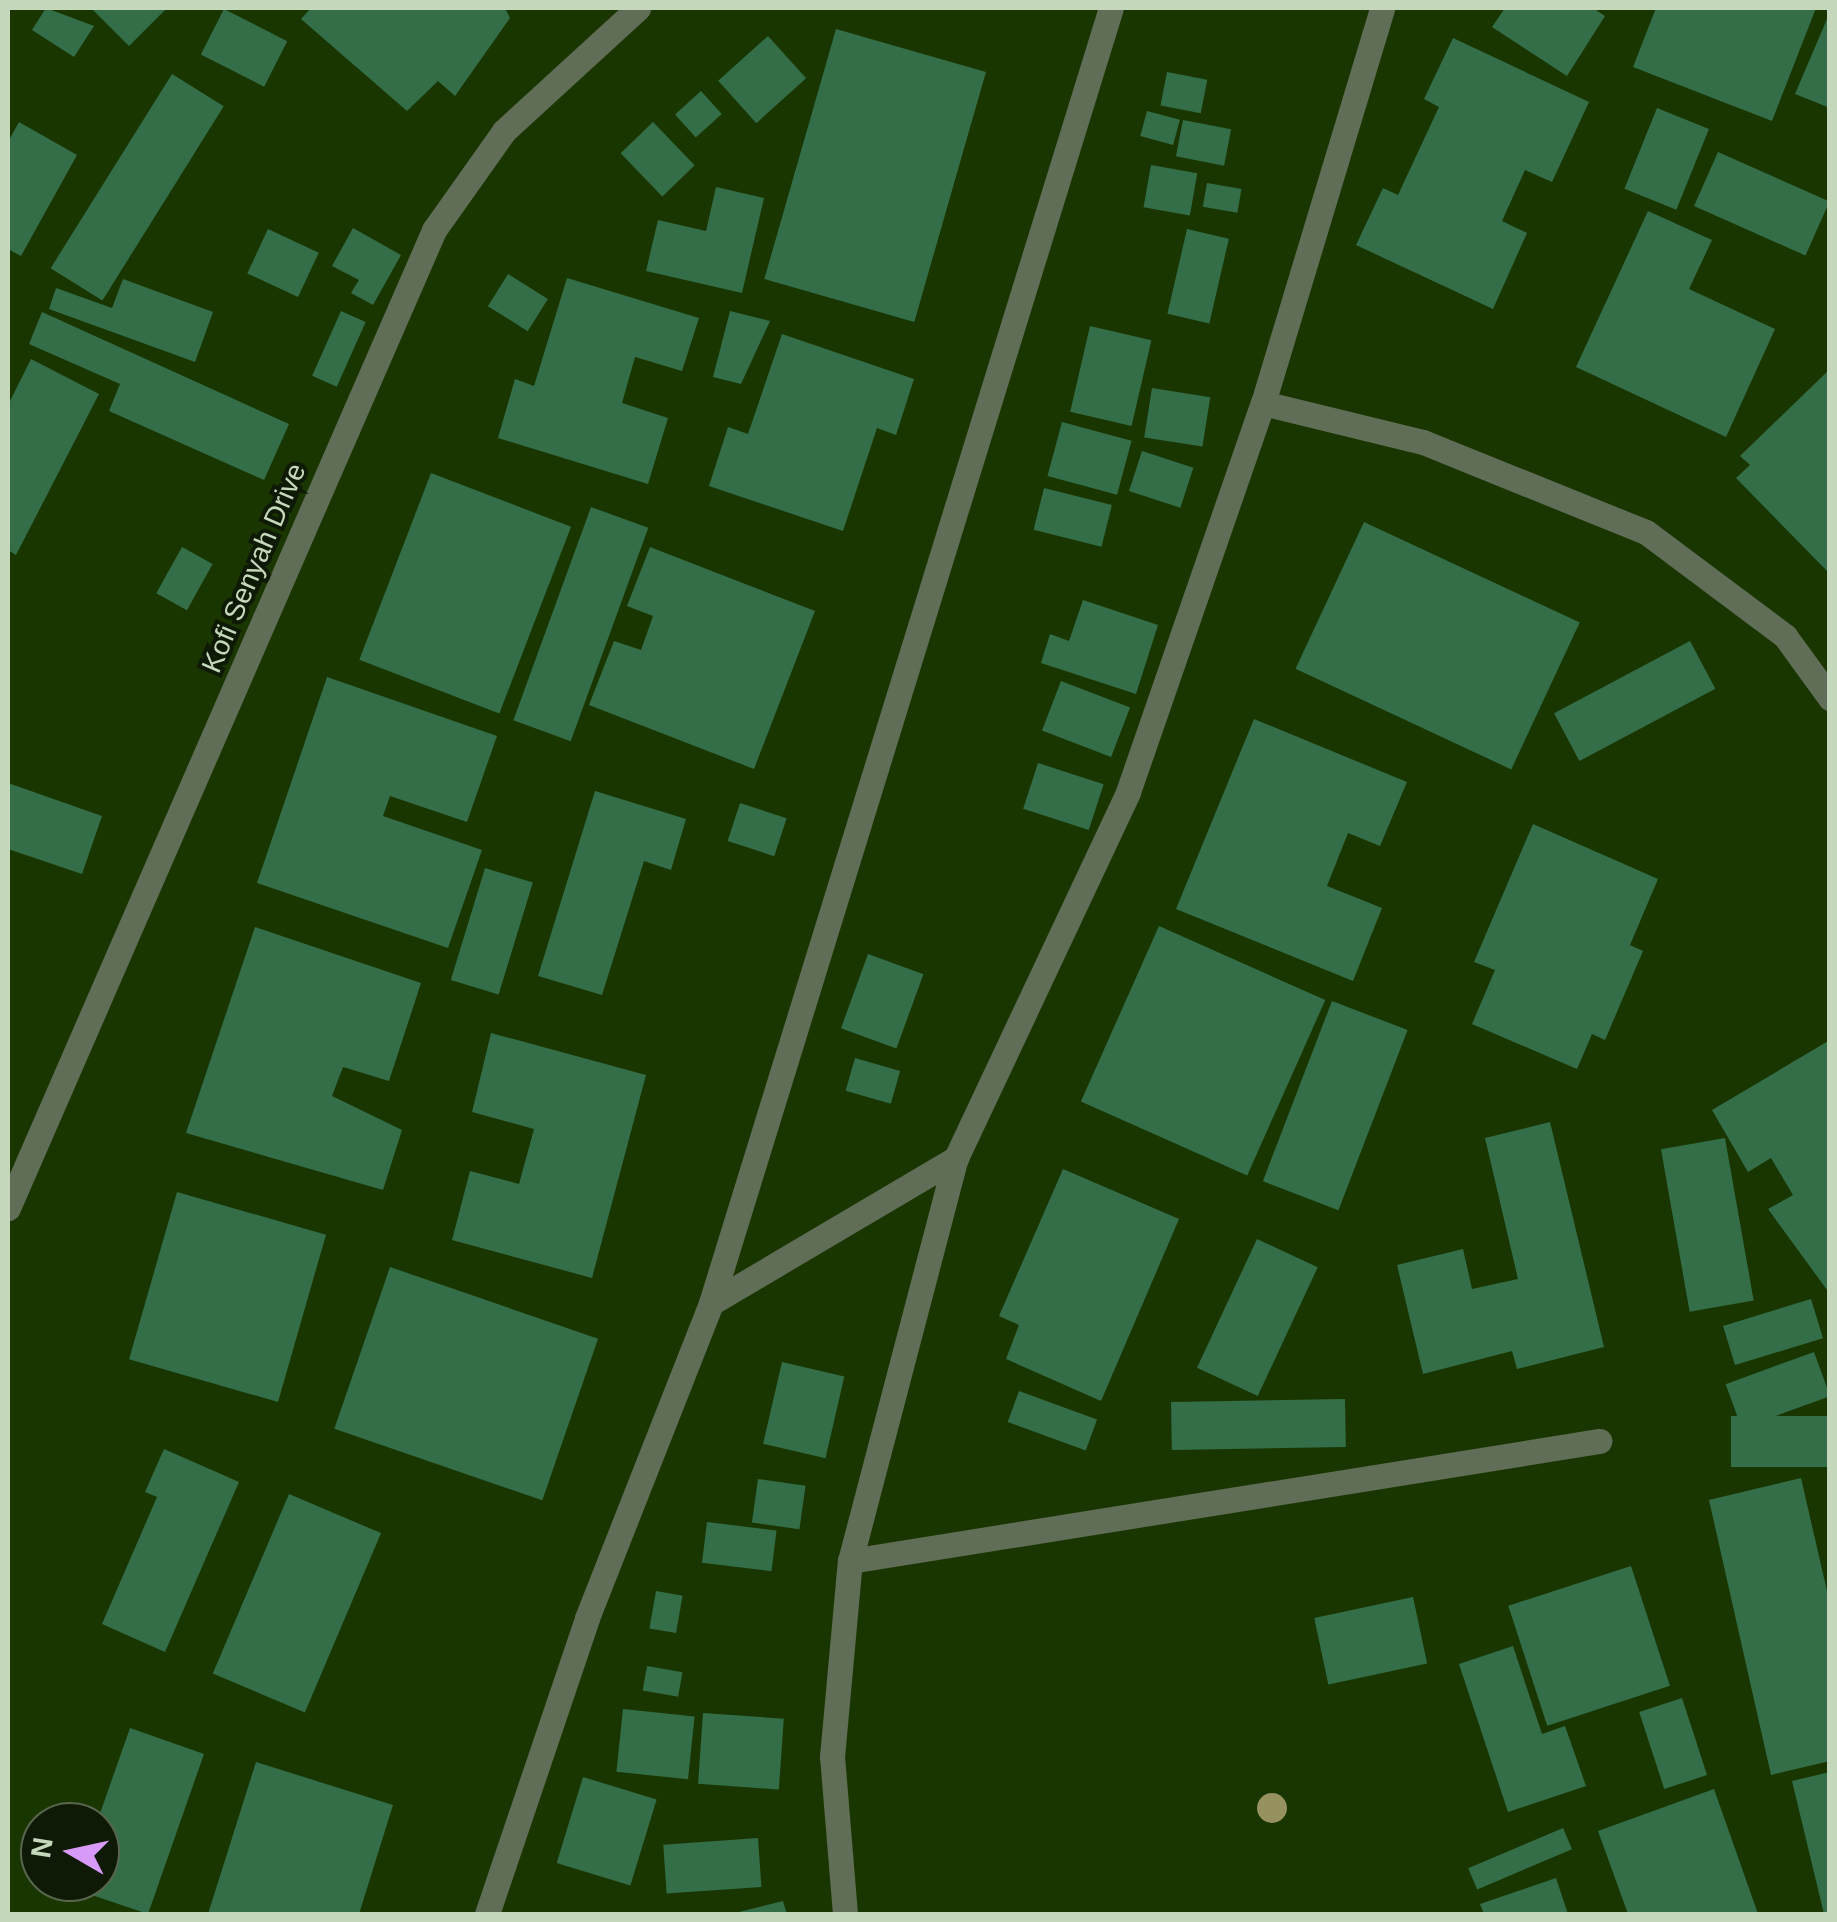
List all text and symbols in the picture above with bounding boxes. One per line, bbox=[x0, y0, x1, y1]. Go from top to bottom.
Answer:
street label: Kofi Senyah Drive bbox=[195, 458, 313, 678]
north arrow bbox=[20, 1802, 120, 1902]
text: N bbox=[25, 1835, 59, 1860]

